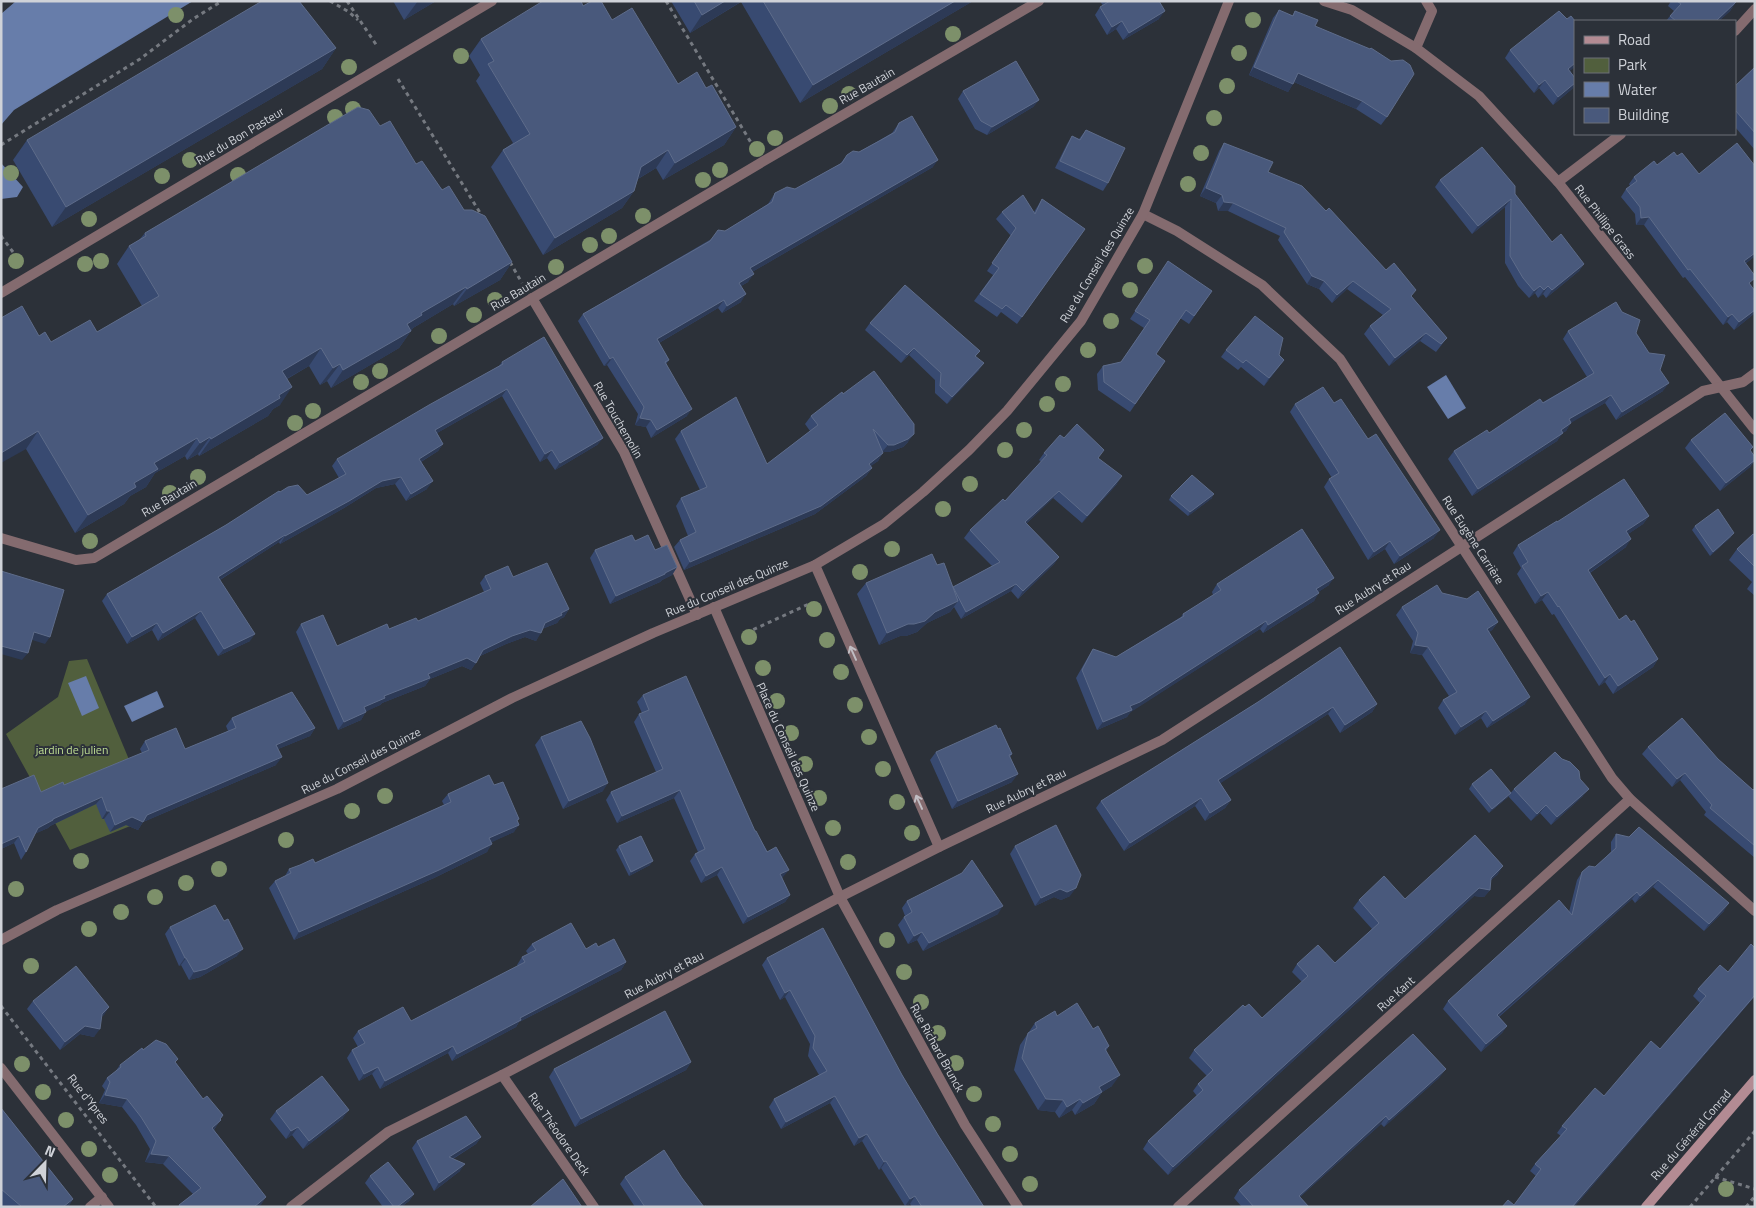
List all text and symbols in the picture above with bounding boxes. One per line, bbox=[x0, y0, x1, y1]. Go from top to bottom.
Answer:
legend bbox=[1574, 20, 1736, 135]
text: Road bbox=[1618, 28, 1650, 51]
text: Park bbox=[1618, 53, 1647, 76]
street label: Rue Bautain bbox=[835, 62, 898, 109]
text: Water bbox=[1618, 78, 1657, 101]
street label: Rue du Bon Pasteur bbox=[192, 102, 288, 169]
text: Building bbox=[1618, 103, 1669, 126]
street label: Rue Phillipe Grass bbox=[1570, 180, 1641, 264]
street label: Rue du Conseil des Quinze bbox=[1054, 203, 1139, 326]
street label: Rue Bautain bbox=[486, 268, 549, 316]
street label: Rue Touchemolin bbox=[589, 378, 648, 462]
street label: Rue Bautain bbox=[137, 474, 200, 522]
street label: Rue Eugène Carrière bbox=[1438, 492, 1509, 588]
street label: Rue du Conseil des Quinze bbox=[662, 553, 791, 622]
street label: Rue Aubry et Rau bbox=[1331, 556, 1415, 619]
one-way arrow bbox=[848, 646, 858, 661]
street label: Place du Conseil des Quinze bbox=[751, 679, 825, 814]
street label: Rue du Conseil des Quinze bbox=[298, 722, 424, 799]
park label: jardin de julien bbox=[35, 740, 108, 759]
street label: Rue Aubry et Rau bbox=[982, 763, 1069, 818]
one-way arrow bbox=[913, 795, 923, 810]
street label: Rue Aubry et Rau bbox=[621, 946, 707, 1003]
street label: Rue Kant bbox=[1372, 971, 1420, 1016]
street label: Rue Richard Brunck bbox=[905, 1000, 970, 1096]
street label: Rue d'Ypres bbox=[63, 1070, 114, 1128]
street label: Rue du Général Conrad bbox=[1646, 1085, 1736, 1184]
street label: Rue Théodore Deck bbox=[524, 1088, 595, 1179]
north arrow bbox=[20, 1138, 70, 1188]
text: N bbox=[42, 1139, 59, 1162]

